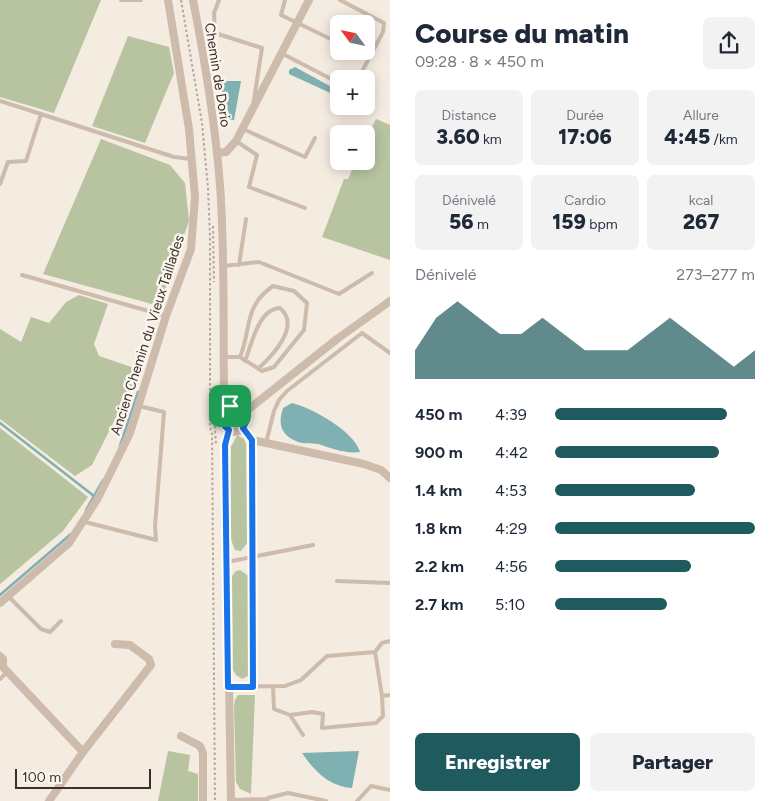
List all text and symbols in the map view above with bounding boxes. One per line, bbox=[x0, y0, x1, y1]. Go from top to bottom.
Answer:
north arrow bbox=[330, 15, 375, 60]
map controls bbox=[330, 15, 375, 170]
text: Course du matin bbox=[415, 16, 629, 50]
button: share bbox=[703, 17, 755, 69]
street label: Chemin de Dorio bbox=[201, 22, 234, 128]
text: 09:28 · 8 × 450 m bbox=[415, 52, 544, 71]
button: + bbox=[330, 70, 375, 115]
text: Distance bbox=[442, 107, 496, 124]
text: Durée bbox=[566, 107, 604, 124]
text: Allure bbox=[683, 107, 719, 124]
text: 3.60 bbox=[436, 124, 480, 149]
text: 17:06 bbox=[558, 124, 612, 149]
text: 4:45 bbox=[664, 124, 710, 149]
button: − bbox=[330, 125, 375, 170]
text: km bbox=[480, 131, 502, 148]
text: /km bbox=[710, 131, 738, 148]
text: Dénivelé bbox=[442, 192, 496, 209]
text: Cardio bbox=[564, 192, 606, 209]
text: kcal bbox=[689, 192, 713, 209]
text: 56 bbox=[449, 209, 474, 234]
text: 159 bbox=[552, 209, 586, 234]
text: 267 bbox=[683, 209, 719, 234]
text: m bbox=[474, 216, 489, 233]
text: bpm bbox=[586, 216, 618, 233]
street label: Ancien Chemin du Vieux Taillades bbox=[107, 233, 188, 438]
text: Dénivelé bbox=[415, 265, 477, 284]
text: 273–277 m bbox=[676, 265, 755, 284]
pin bbox=[209, 385, 251, 427]
icon: arrive bbox=[216, 392, 244, 420]
text: 450 m bbox=[415, 405, 463, 424]
text: 4:39 bbox=[495, 405, 527, 424]
text: 900 m bbox=[415, 443, 463, 462]
text: 4:42 bbox=[495, 443, 528, 462]
text: 1.4 km bbox=[415, 481, 462, 500]
text: 4:53 bbox=[495, 481, 527, 500]
text: 1.8 km bbox=[415, 519, 462, 538]
text: 4:29 bbox=[495, 519, 527, 538]
text: 2.2 km bbox=[415, 557, 464, 576]
text: 4:56 bbox=[495, 557, 527, 576]
text: 2.7 km bbox=[415, 595, 464, 614]
text: 5:10 bbox=[495, 595, 525, 614]
button: Enregistrer bbox=[415, 733, 580, 791]
button: Partager bbox=[590, 733, 755, 791]
scale bar bbox=[15, 766, 151, 789]
text: 100 m bbox=[22, 769, 61, 786]

